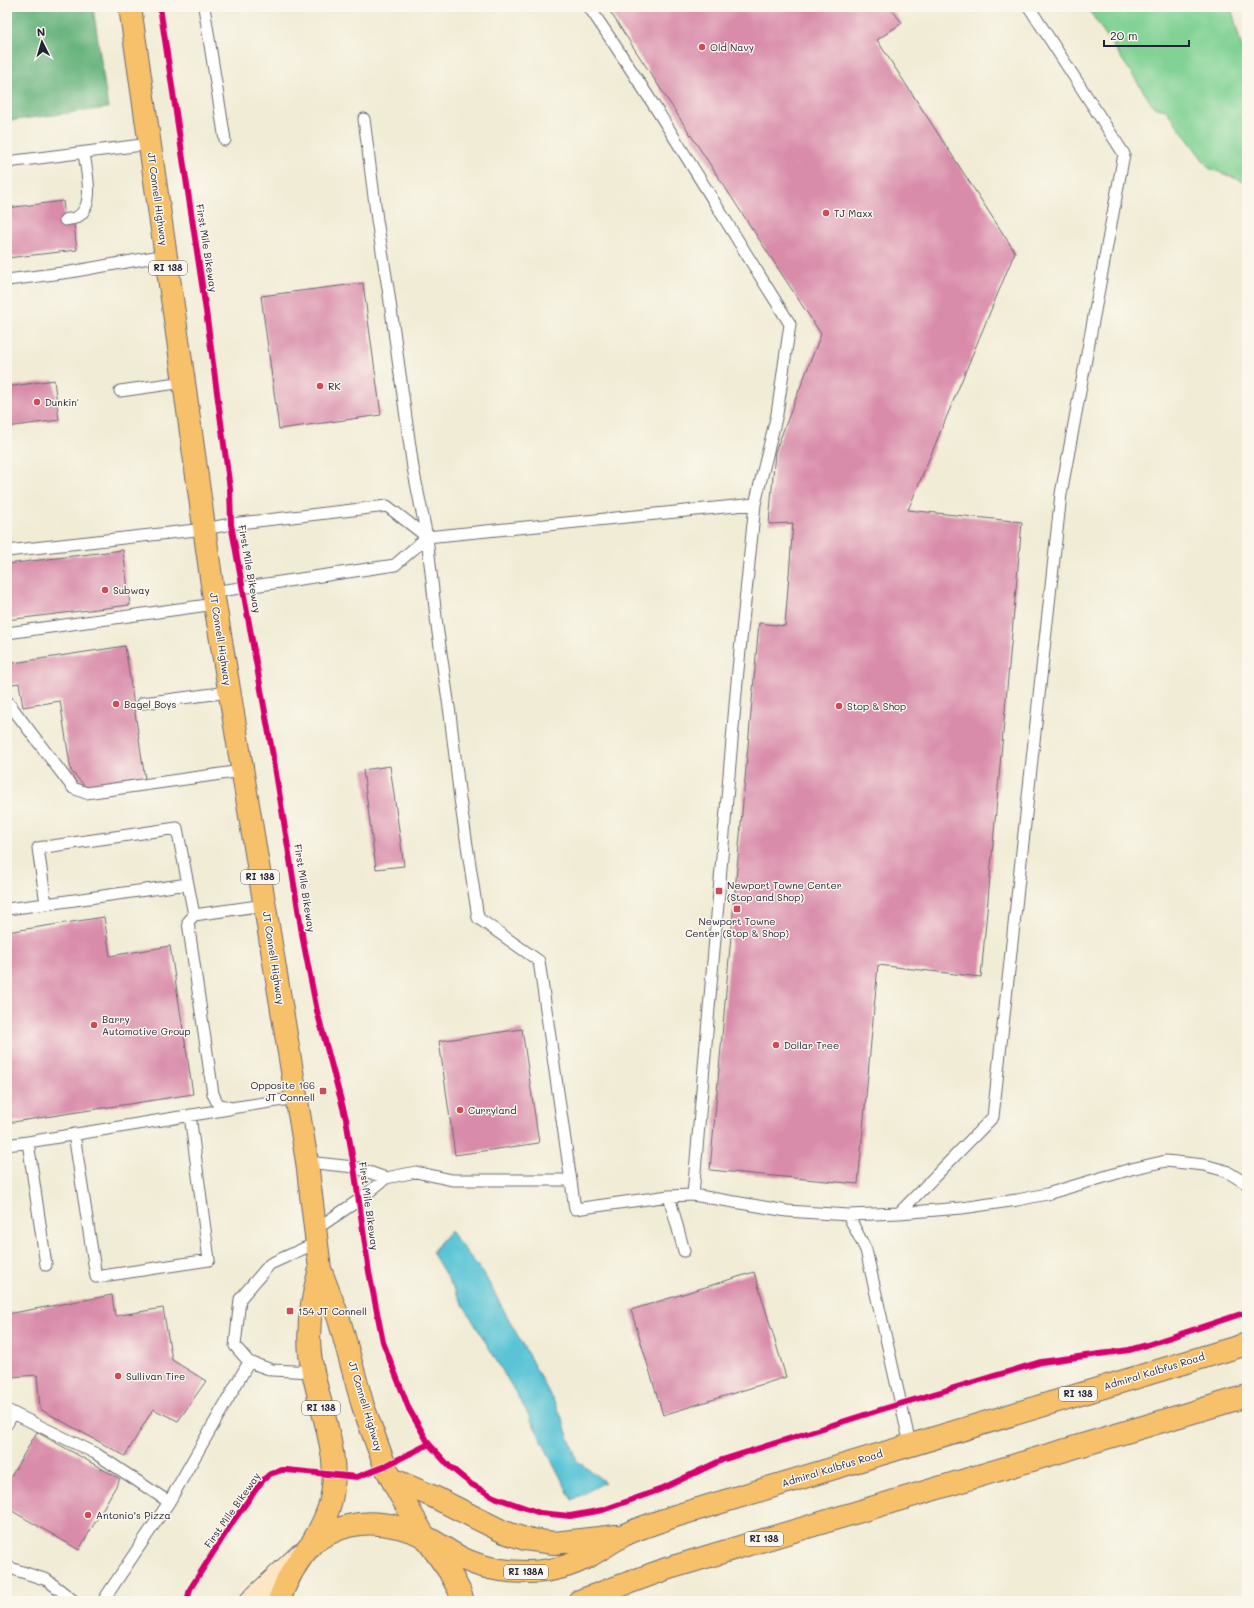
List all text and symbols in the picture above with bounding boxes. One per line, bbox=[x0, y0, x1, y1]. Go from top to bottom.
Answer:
north arrow bbox=[22, 22, 62, 62]
scale bar bbox=[1104, 22, 1189, 48]
text: N bbox=[36, 24, 46, 39]
text: 20 m bbox=[1110, 27, 1138, 43]
place label: Old Navy bbox=[710, 40, 754, 54]
marker: Old Navy bbox=[697, 42, 707, 52]
street label: JT Connell Highway bbox=[145, 152, 171, 246]
street label: First Mile Bikeway bbox=[193, 203, 221, 293]
place label: TJ Maxx bbox=[834, 206, 873, 220]
marker: TJ Maxx bbox=[821, 208, 831, 218]
road number: RI 138 bbox=[149, 261, 187, 275]
place label: RK bbox=[328, 379, 340, 393]
marker: RK bbox=[315, 381, 325, 391]
place label: Dunkin' bbox=[45, 395, 79, 409]
marker: Dunkin' bbox=[32, 397, 42, 407]
street label: First Mile Bikeway bbox=[235, 524, 265, 614]
place label: Subway bbox=[113, 583, 150, 597]
marker: Subway bbox=[100, 585, 110, 595]
street label: JT Connell Highway bbox=[207, 592, 235, 686]
place label: Bagel Boys bbox=[124, 697, 176, 711]
marker: Bagel Boys bbox=[111, 699, 121, 709]
place label: Stop & Shop bbox=[847, 699, 906, 713]
marker: Stop & Shop bbox=[834, 701, 844, 711]
street label: First Mile Bikeway bbox=[291, 843, 319, 933]
road number: RI 138 bbox=[241, 870, 279, 884]
place label: Newport Towne Center (Stop and Shop) bbox=[727, 878, 842, 904]
marker: Newport Towne Center (Stop and Shop) bbox=[714, 886, 724, 896]
marker: Newport Towne Center (Stop & Shop) bbox=[732, 904, 742, 914]
street label: JT Connell Highway bbox=[260, 911, 288, 1005]
place label: Newport Towne Center (Stop & Shop) bbox=[685, 914, 789, 940]
place label: Barry Automotive Group bbox=[102, 1012, 191, 1038]
marker: Barry Automotive Group bbox=[89, 1020, 99, 1030]
place label: Dollar Tree bbox=[784, 1038, 839, 1052]
marker: Dollar Tree bbox=[771, 1040, 781, 1050]
place label: Opposite 166 JT Connell bbox=[251, 1078, 315, 1104]
marker: Opposite 166 JT Connell bbox=[318, 1086, 328, 1096]
place label: Curryland bbox=[468, 1103, 517, 1117]
marker: Curryland bbox=[455, 1105, 465, 1115]
street label: First Mile Bikeway bbox=[356, 1161, 382, 1251]
place label: 154 JT Connell bbox=[298, 1304, 367, 1318]
marker: 154 JT Connell bbox=[285, 1306, 295, 1316]
street label: Admiral Kalbfus Road bbox=[1102, 1349, 1206, 1393]
street label: JT Connell Highway bbox=[346, 1359, 386, 1453]
place label: Sullivan Tire bbox=[126, 1369, 185, 1383]
marker: Sullivan Tire bbox=[113, 1371, 123, 1381]
road number: RI 138 bbox=[1059, 1387, 1097, 1401]
road number: RI 138 bbox=[302, 1401, 340, 1415]
street label: Admiral Kalbfus Road bbox=[780, 1446, 884, 1490]
street label: First Mile Bikeway bbox=[201, 1470, 263, 1550]
place label: Antonio’s Pizza bbox=[96, 1508, 171, 1522]
marker: Antonio’s Pizza bbox=[83, 1510, 93, 1520]
road number: RI 138 bbox=[745, 1532, 783, 1546]
road number: RI 138A bbox=[504, 1565, 548, 1579]

